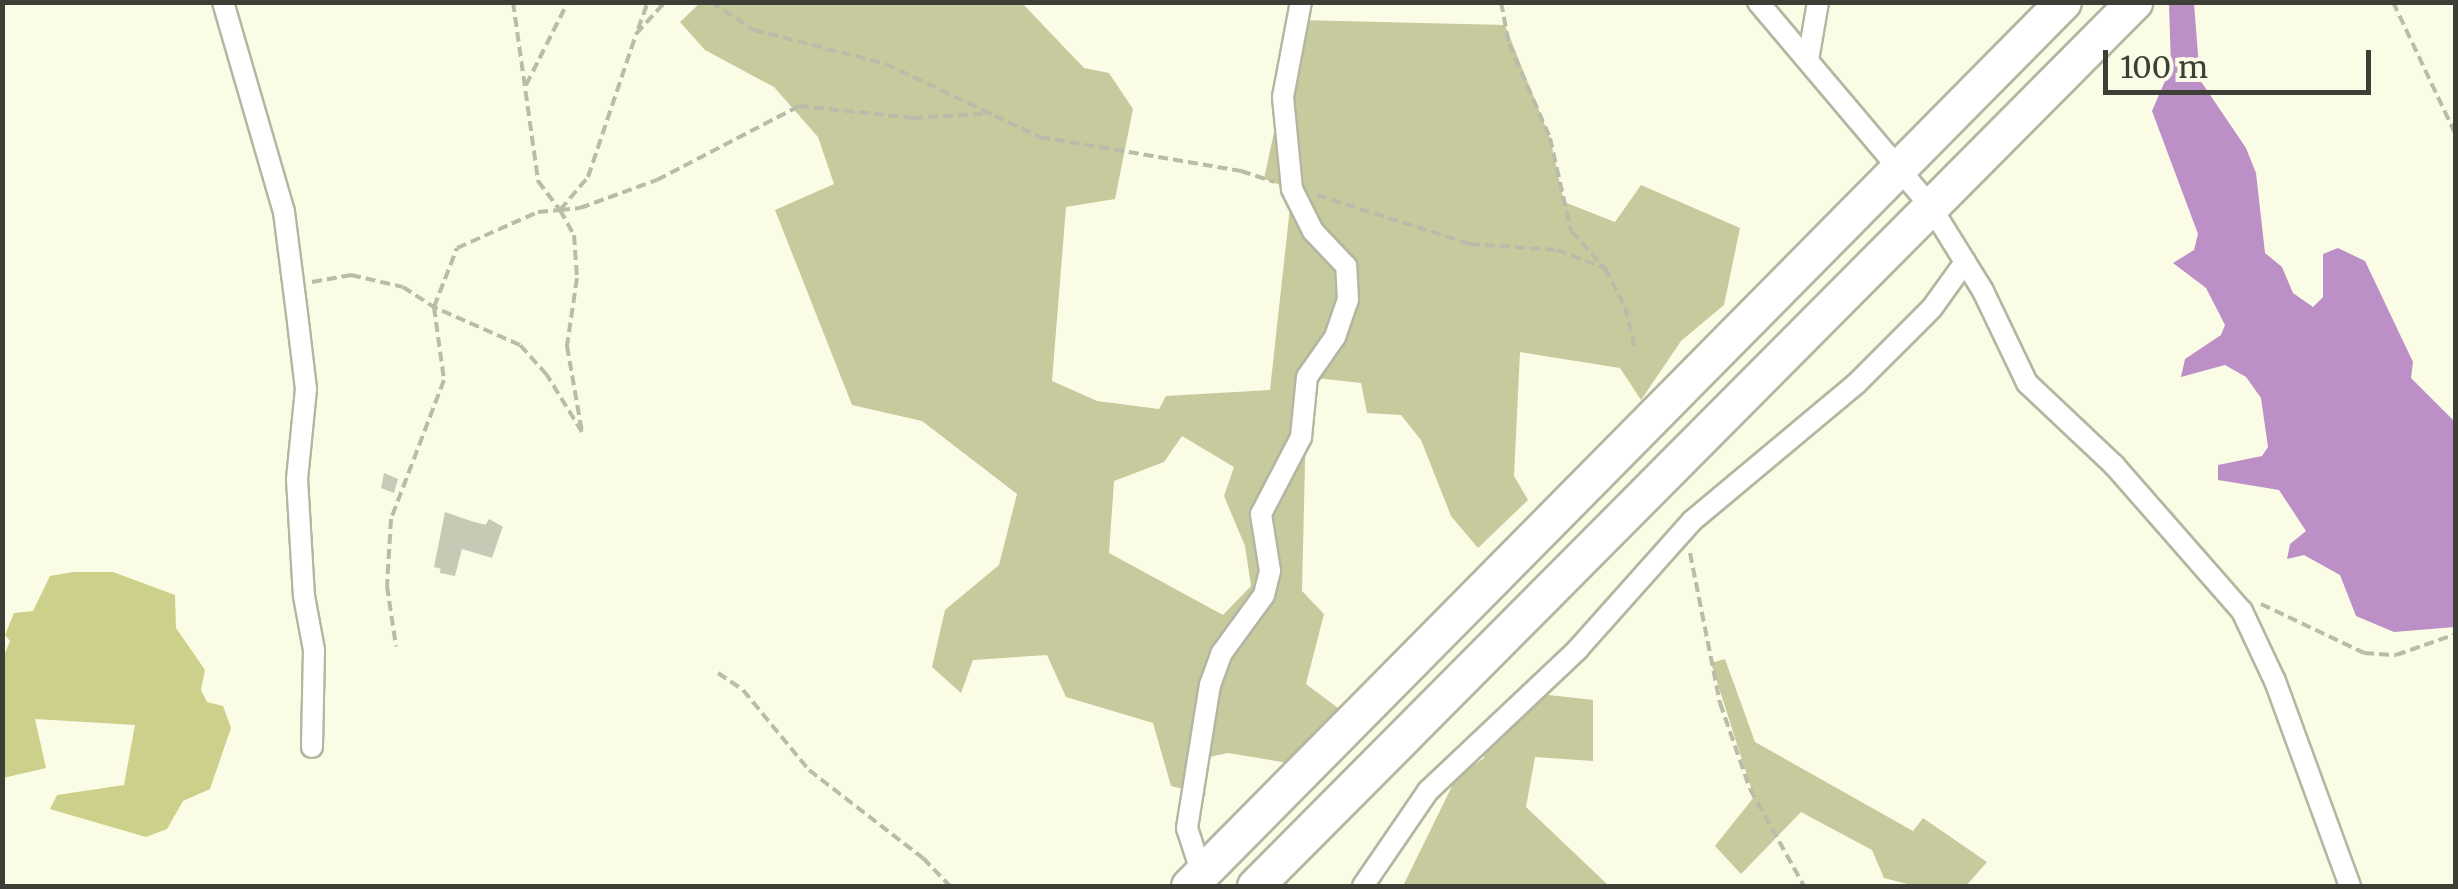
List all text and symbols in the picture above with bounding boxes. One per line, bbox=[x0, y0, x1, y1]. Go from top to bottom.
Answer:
scale bar bbox=[2108, 30, 2376, 92]
text: 100 m bbox=[2120, 48, 2208, 86]

